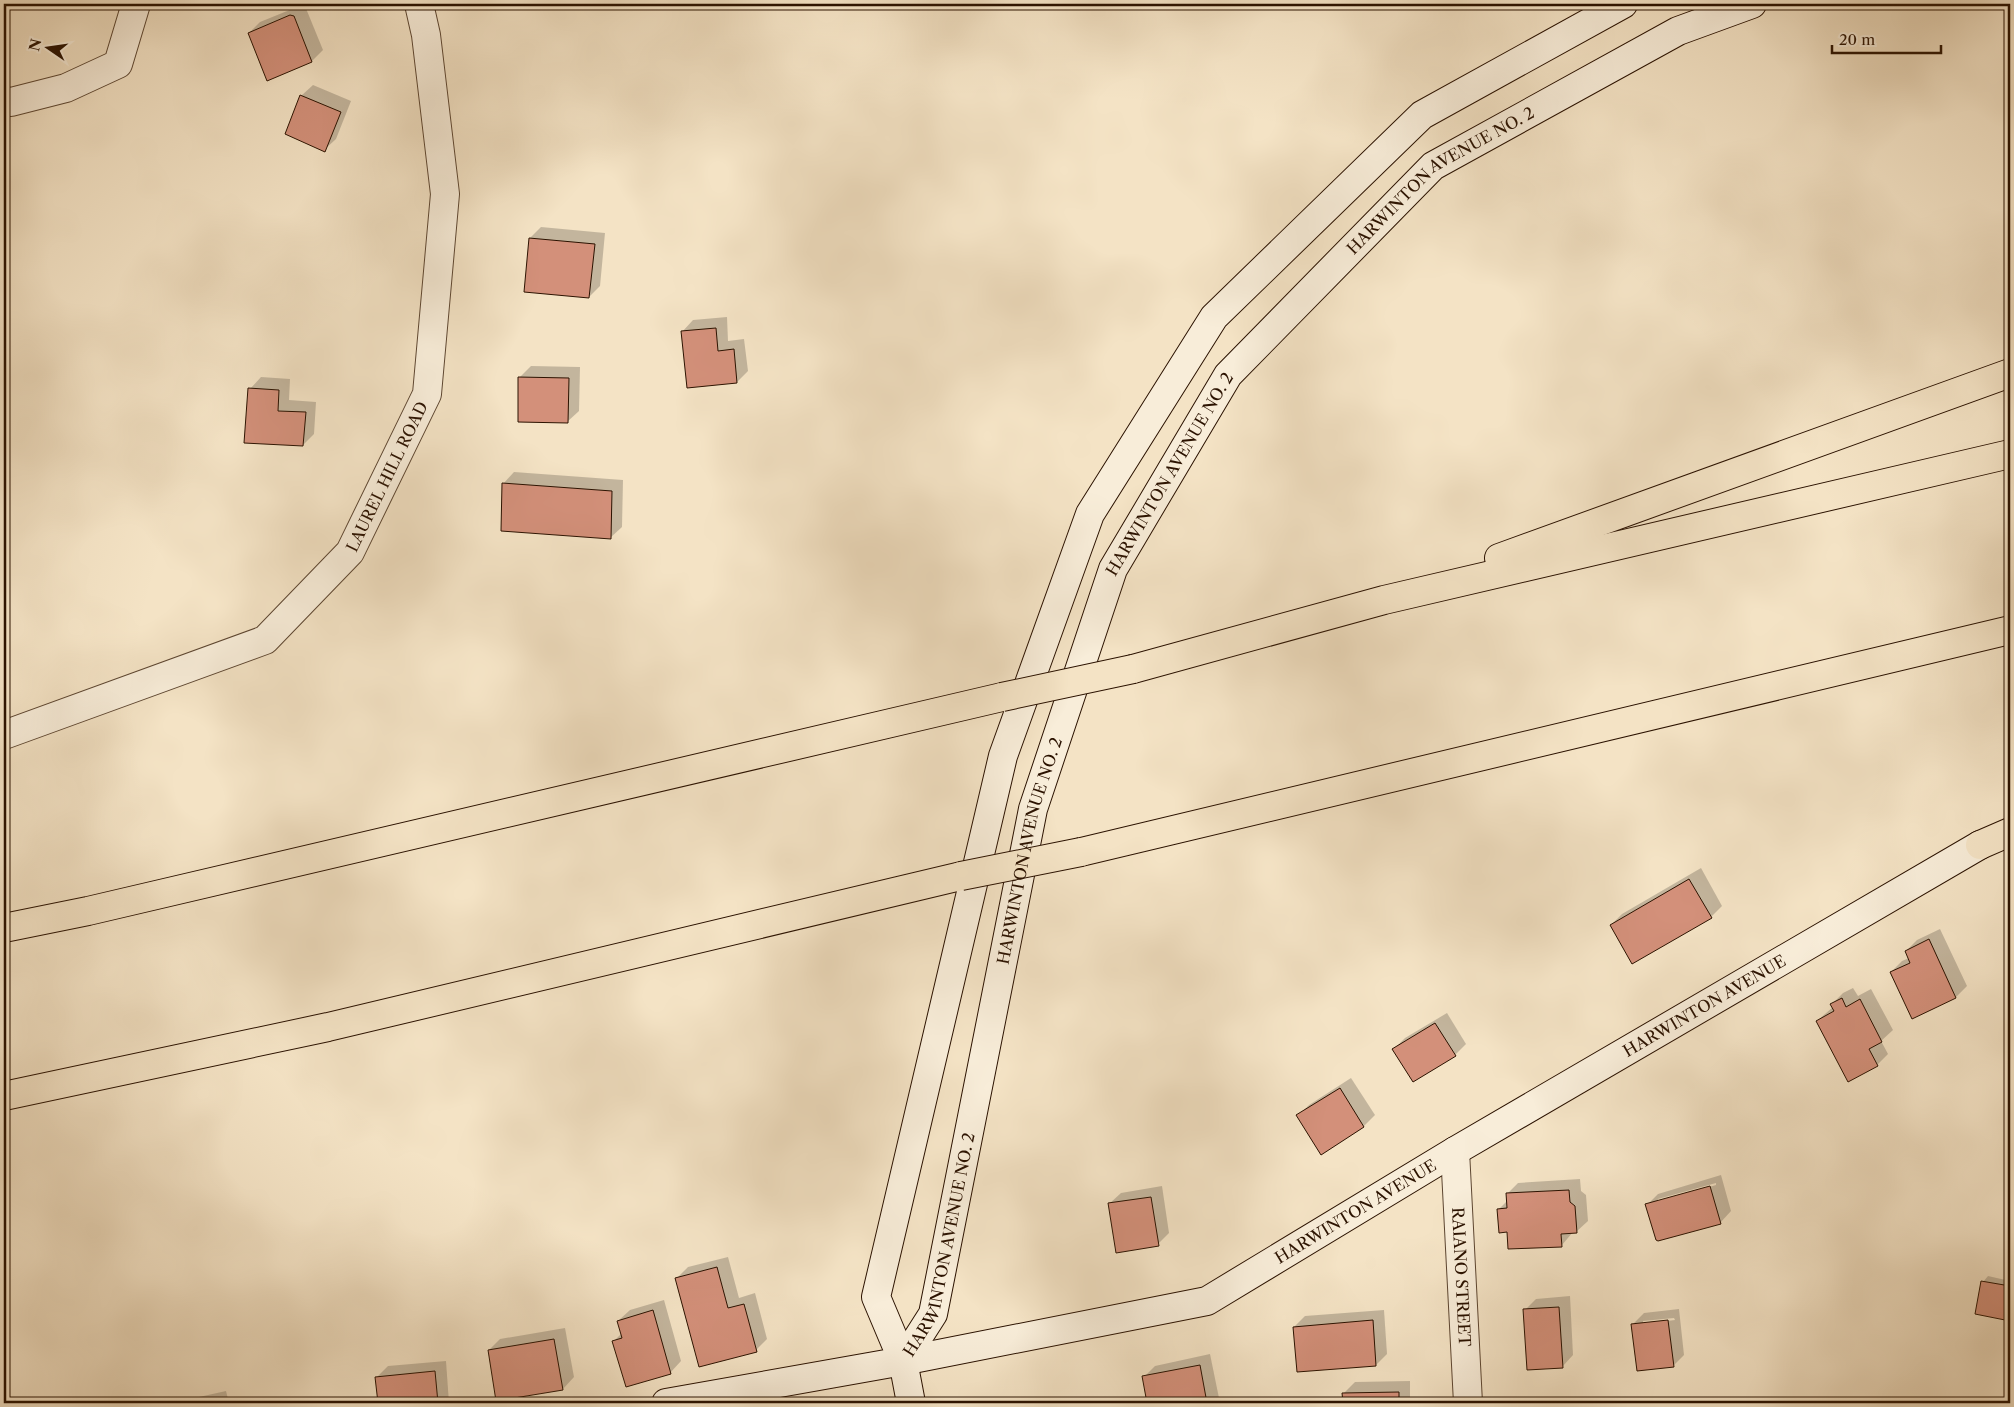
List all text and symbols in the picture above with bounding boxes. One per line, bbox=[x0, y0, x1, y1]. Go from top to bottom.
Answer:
north arrow bbox=[22, 22, 72, 72]
scale bar bbox=[1832, 22, 1940, 54]
text: 20 m bbox=[1839, 30, 1875, 49]
text: N bbox=[25, 37, 45, 53]
street label: HARWINTON AVENUE NO. 2 bbox=[1342, 102, 1537, 258]
street label: HARWINTON AVENUE NO. 2 bbox=[1101, 369, 1237, 579]
street label: LAUREL HILL ROAD bbox=[342, 398, 432, 555]
street label: HARWINTON AVENUE NO. 2 bbox=[992, 735, 1066, 966]
street label: HARWINTON AVENUE bbox=[1619, 950, 1789, 1061]
street label: HARWINTON AVENUE NO. 2 bbox=[899, 1131, 979, 1360]
street label: HARWINTON AVENUE bbox=[1271, 1155, 1440, 1268]
street label: RAIANO STREET bbox=[1448, 1207, 1475, 1347]

